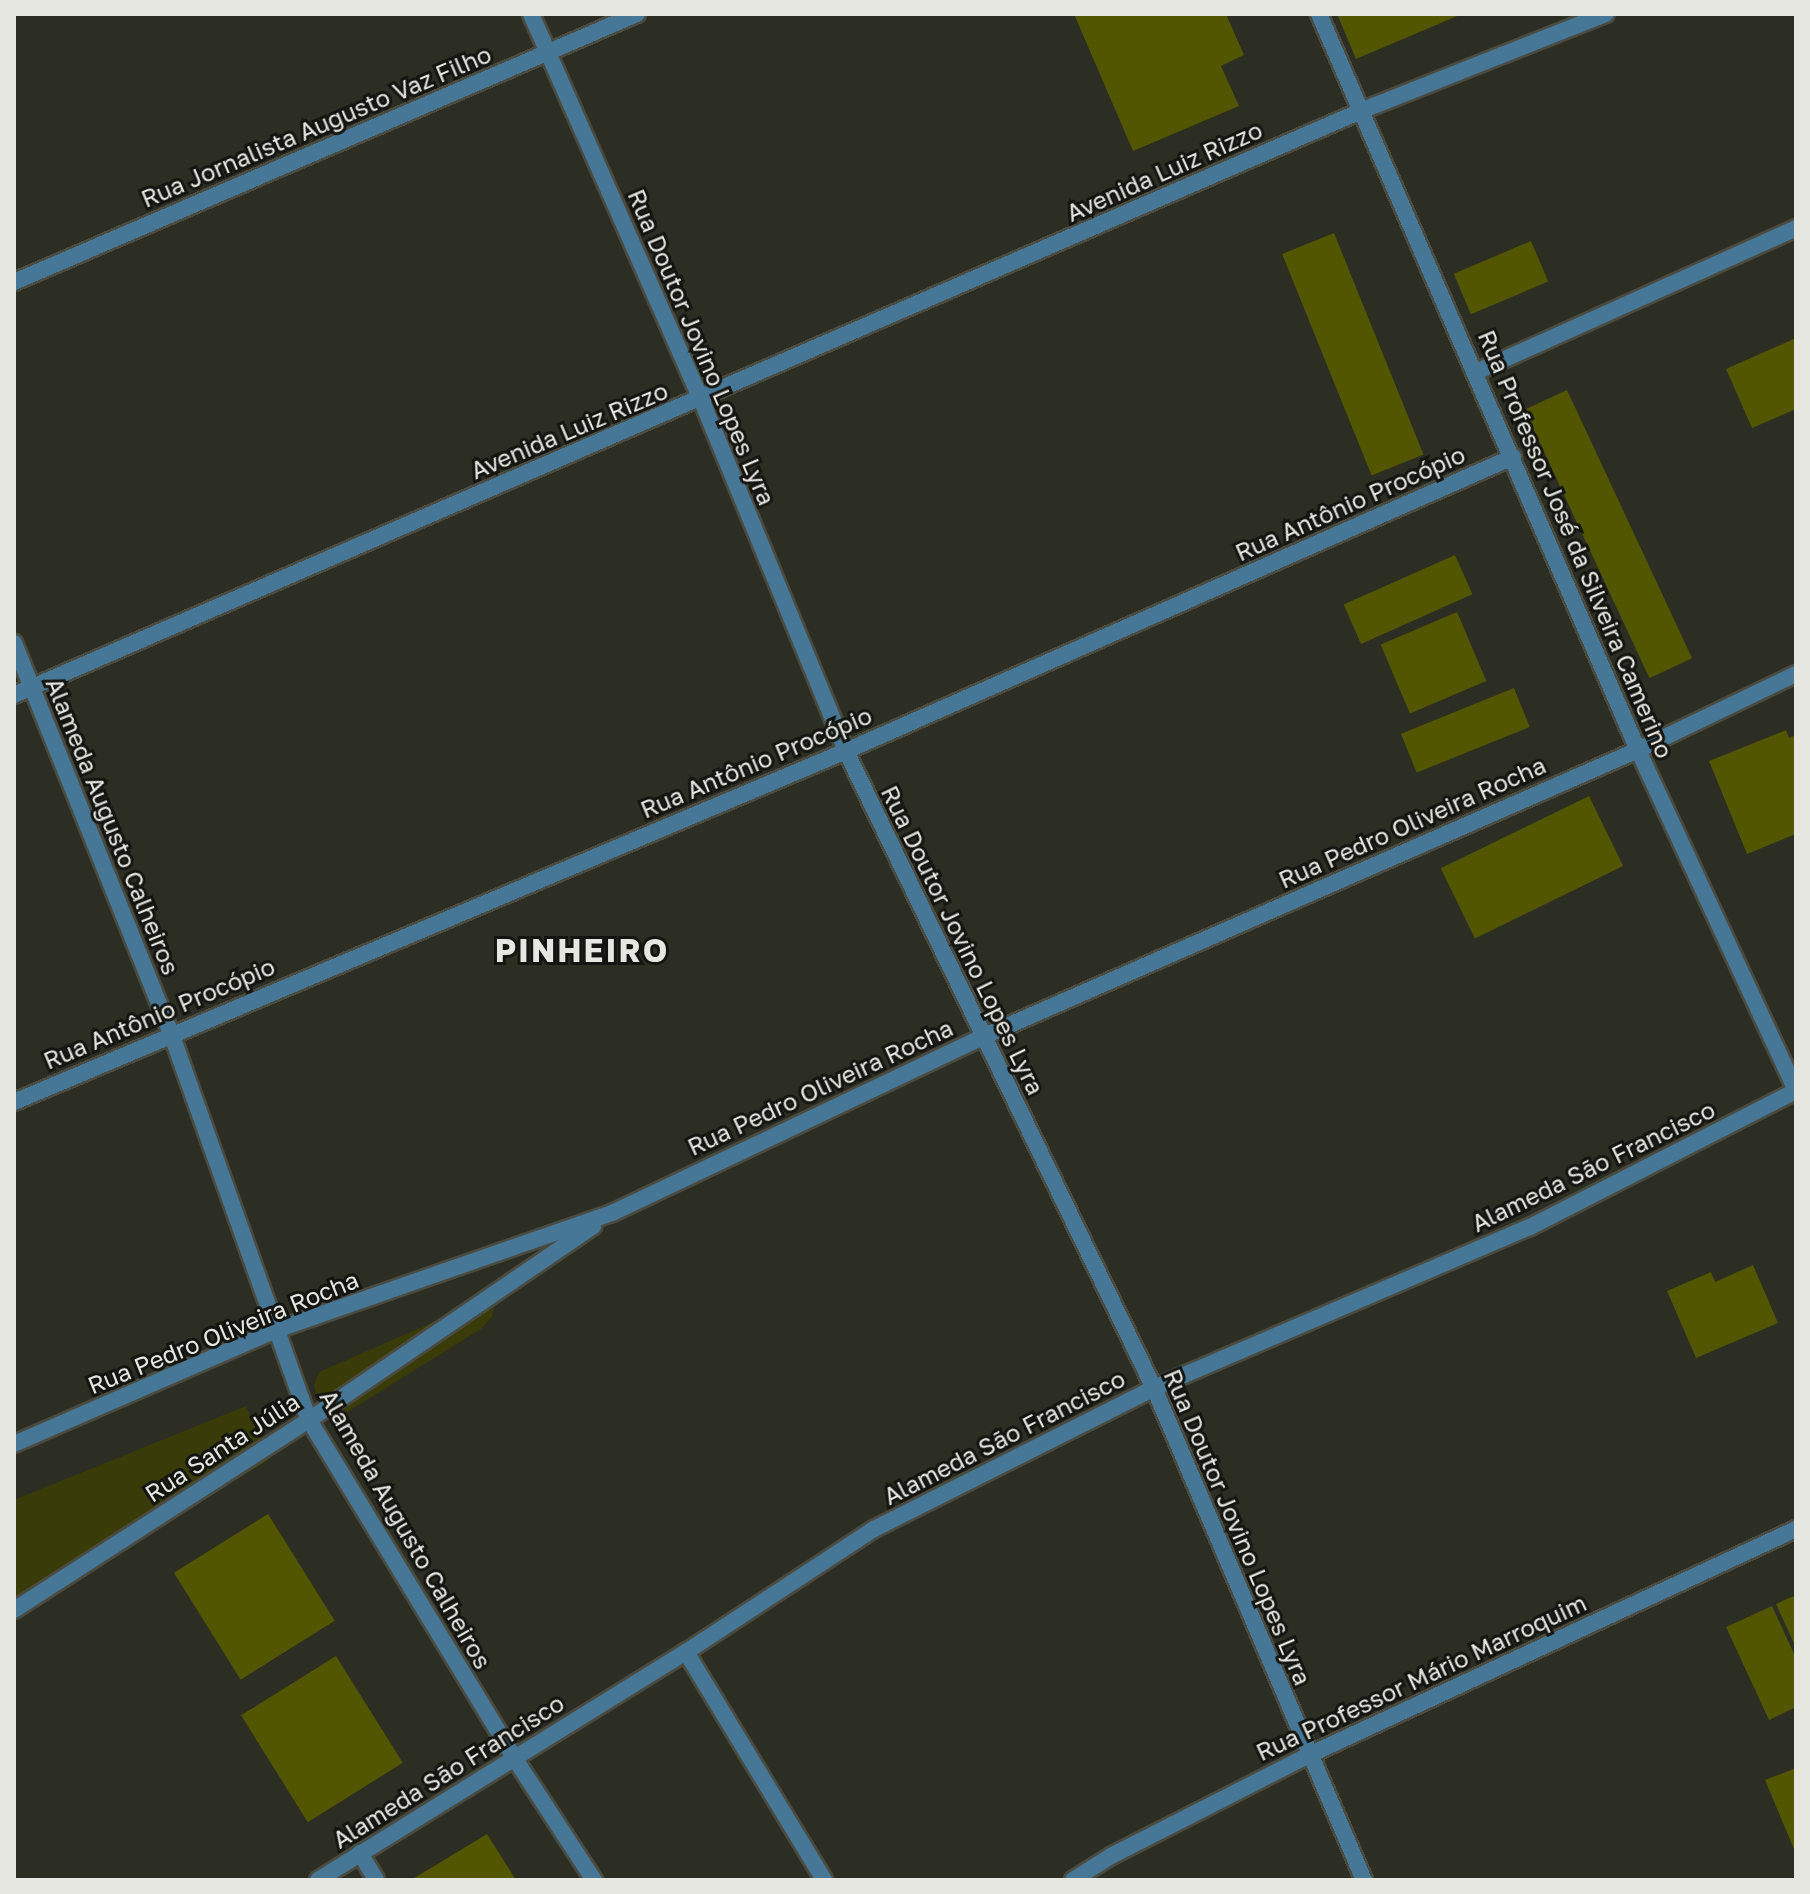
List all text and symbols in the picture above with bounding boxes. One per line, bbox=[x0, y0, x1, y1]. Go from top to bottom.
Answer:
street label: Rua Jornalista Augusto Vaz Filho bbox=[137, 39, 495, 213]
street label: Avenida Luiz Rizzo bbox=[1062, 115, 1266, 227]
street label: Rua Doutor Jovino Lopes Lyra bbox=[622, 185, 782, 509]
street label: Rua Professor José da Silveira Camerino bbox=[1472, 326, 1680, 762]
street label: Avenida Luiz Rizzo bbox=[466, 375, 672, 485]
street label: Rua Antônio Procópio bbox=[1231, 439, 1469, 567]
street label: Alameda Augusto Calheiros bbox=[40, 673, 186, 979]
street label: Rua Antônio Procópio bbox=[636, 700, 876, 824]
street label: Rua Pedro Oliveira Rocha bbox=[1274, 750, 1550, 894]
street label: Rua Doutor Jovino Lopes Lyra bbox=[875, 781, 1051, 1099]
district label: PINHEIRO bbox=[495, 931, 669, 969]
street label: Rua Antônio Procópio bbox=[39, 951, 279, 1075]
street label: Rua Pedro Oliveira Rocha bbox=[683, 1013, 957, 1161]
street label: Alameda São Francisco bbox=[1467, 1095, 1719, 1237]
street label: Rua Pedro Oliveira Rocha bbox=[83, 1264, 363, 1400]
street label: Alameda São Francisco bbox=[878, 1364, 1130, 1510]
street label: Rua Doutor Jovino Lopes Lyra bbox=[1158, 1365, 1318, 1689]
street label: Alameda Augusto Calheiros bbox=[314, 1384, 498, 1674]
street label: Rua Santa Júlia bbox=[140, 1386, 304, 1508]
street label: Rua Professor Mário Marroquim bbox=[1251, 1588, 1591, 1766]
street label: Alameda São Francisco bbox=[327, 1688, 569, 1854]

